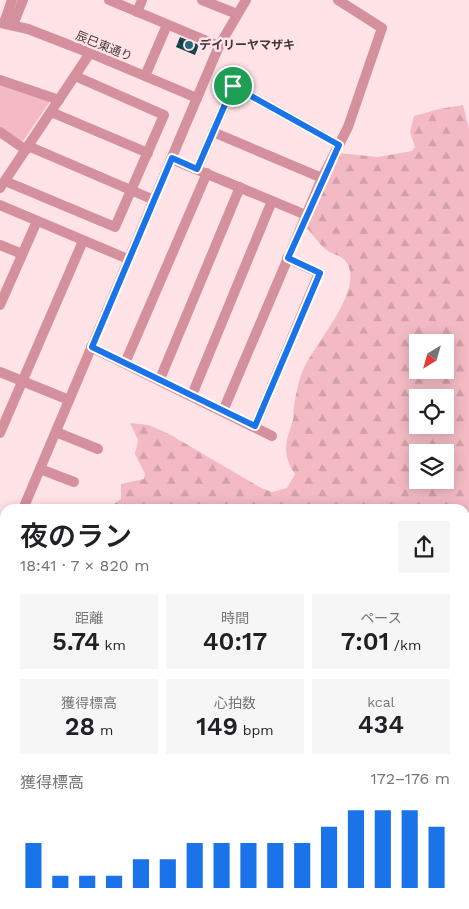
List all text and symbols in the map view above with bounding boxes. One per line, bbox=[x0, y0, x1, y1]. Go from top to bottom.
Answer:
street label: 辰巳東通り bbox=[74, 28, 134, 64]
place label: デイリーヤマザキ bbox=[199, 38, 295, 52]
marker: デイリーヤマザキ bbox=[183, 39, 195, 51]
pin bbox=[212, 65, 254, 107]
icon: arrive bbox=[219, 72, 247, 100]
north arrow bbox=[409, 334, 454, 379]
map controls bbox=[409, 334, 454, 489]
button: locate bbox=[409, 389, 454, 434]
button: layers bbox=[409, 444, 454, 489]
text: 夜のラン bbox=[20, 520, 132, 553]
button: share bbox=[398, 521, 450, 573]
text: 18:41 · 7 × 820 m bbox=[20, 556, 149, 575]
text: 距離 bbox=[75, 610, 103, 626]
text: 時間 bbox=[221, 610, 249, 626]
text: ペース bbox=[360, 610, 402, 626]
text: 5.74 bbox=[52, 627, 100, 656]
text: 40:17 bbox=[203, 627, 267, 656]
text: 7:01 bbox=[341, 627, 389, 656]
text: km bbox=[100, 637, 126, 653]
text: /km bbox=[389, 637, 421, 653]
text: kcal bbox=[367, 694, 395, 710]
text: 獲得標高 bbox=[61, 695, 117, 711]
text: 心拍数 bbox=[214, 695, 256, 711]
text: 434 bbox=[358, 710, 404, 739]
text: 28 bbox=[65, 712, 95, 741]
text: 149 bbox=[196, 712, 238, 741]
text: m bbox=[95, 722, 113, 738]
text: bpm bbox=[238, 722, 274, 738]
text: 172–176 m bbox=[370, 769, 450, 788]
text: 獲得標高 bbox=[20, 773, 84, 792]

